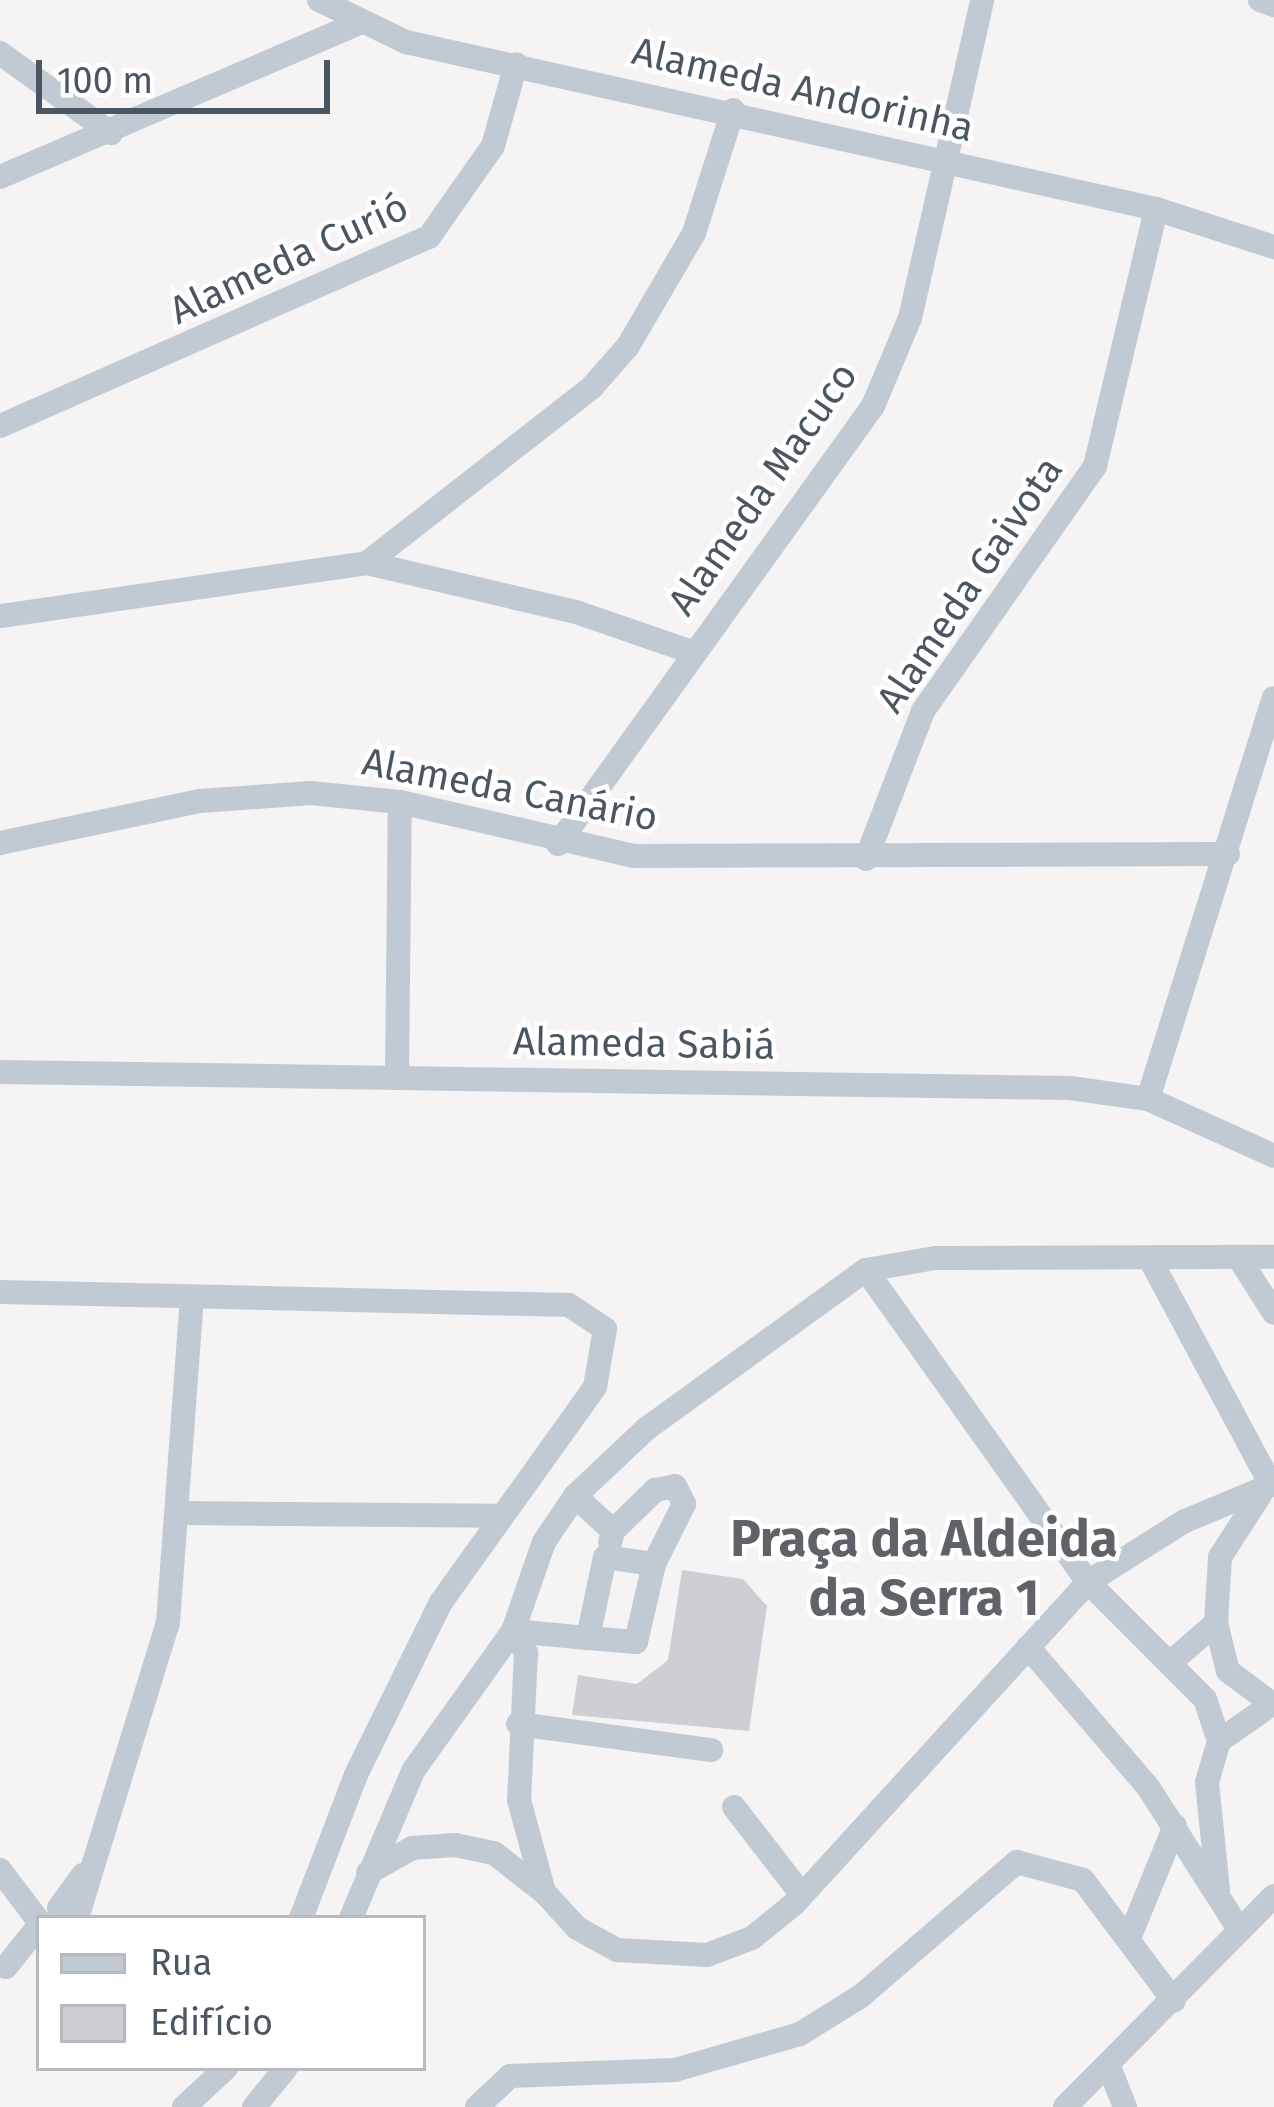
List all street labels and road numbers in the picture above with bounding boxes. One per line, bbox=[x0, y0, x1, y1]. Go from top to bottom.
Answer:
street label: Alameda Andorinha bbox=[628, 28, 978, 152]
street label: Alameda Curió bbox=[163, 183, 415, 335]
street label: Alameda Macuco bbox=[659, 354, 867, 624]
street label: Alameda Gaivota bbox=[867, 448, 1073, 722]
street label: Alameda Canário bbox=[358, 738, 662, 842]
street label: Alameda Sabiá bbox=[513, 1018, 775, 1070]

